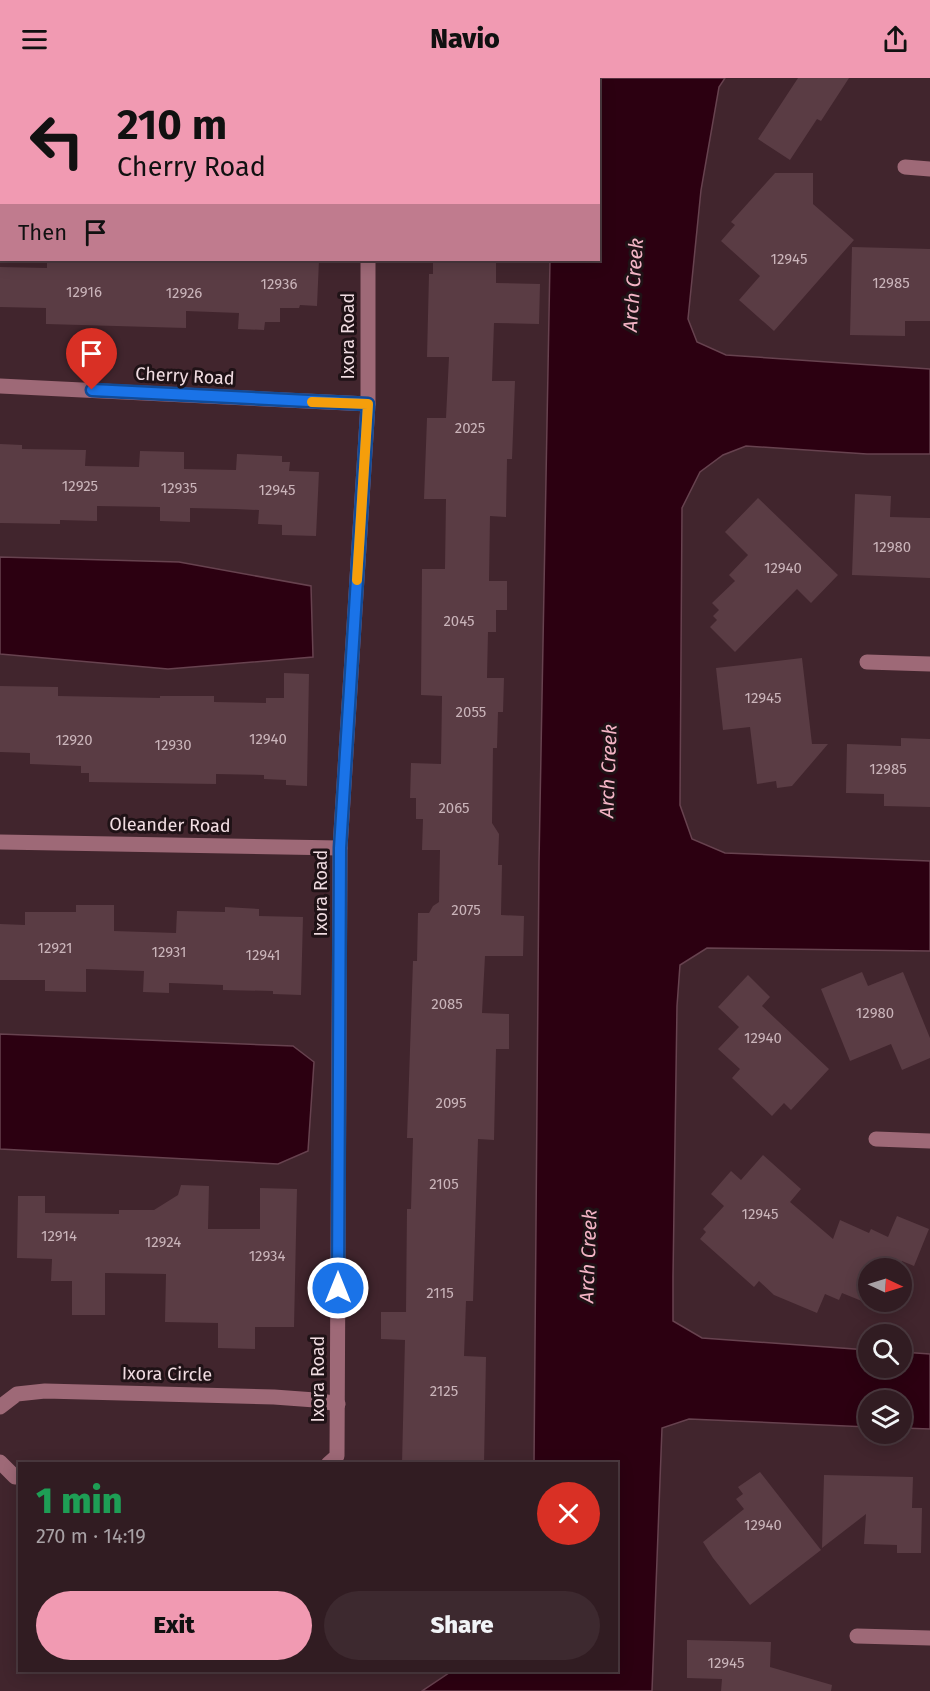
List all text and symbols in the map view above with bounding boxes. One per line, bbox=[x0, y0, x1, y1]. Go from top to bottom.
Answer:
icon: menu bbox=[18, 23, 51, 56]
text: Navio bbox=[430, 23, 500, 55]
icon: share bbox=[879, 23, 912, 56]
text: 210 m bbox=[117, 100, 227, 150]
icon: left bbox=[18, 102, 96, 180]
text: Cherry Road bbox=[117, 151, 266, 183]
icon: arrive bbox=[79, 216, 112, 249]
text: Then bbox=[18, 219, 67, 246]
water label: Arch Creek bbox=[618, 237, 648, 334]
house number: 12945 bbox=[771, 250, 807, 268]
house number: 12985 bbox=[872, 274, 910, 292]
house number: 12936 bbox=[261, 275, 297, 293]
house number: 12916 bbox=[66, 283, 102, 301]
house number: 12926 bbox=[166, 284, 202, 302]
street label: Ixora Road bbox=[337, 293, 359, 379]
pin bbox=[66, 328, 117, 390]
icon: arrive bbox=[75, 337, 108, 370]
street label: Cherry Road bbox=[135, 362, 235, 390]
house number: 2025 bbox=[455, 419, 485, 437]
house number: 12925 bbox=[62, 477, 98, 495]
house number: 12935 bbox=[161, 479, 197, 497]
house number: 12945 bbox=[259, 481, 295, 499]
house number: 12980 bbox=[873, 538, 911, 556]
house number: 12940 bbox=[764, 559, 802, 577]
house number: 2045 bbox=[443, 612, 475, 630]
house number: 12945 bbox=[745, 689, 781, 707]
house number: 2055 bbox=[456, 703, 486, 721]
water label: Arch Creek bbox=[594, 724, 622, 819]
house number: 12940 bbox=[249, 730, 287, 748]
house number: 12920 bbox=[55, 731, 93, 749]
house number: 12930 bbox=[154, 736, 192, 754]
house number: 12985 bbox=[869, 760, 907, 778]
house number: 2065 bbox=[438, 799, 470, 817]
street label: Oleander Road bbox=[109, 813, 231, 837]
street label: Ixora Road bbox=[310, 850, 332, 936]
house number: 2075 bbox=[451, 901, 481, 919]
house number: 12921 bbox=[38, 939, 72, 957]
house number: 12931 bbox=[152, 943, 186, 961]
house number: 12941 bbox=[245, 946, 281, 964]
house number: 2085 bbox=[431, 995, 463, 1013]
house number: 12980 bbox=[856, 1004, 894, 1022]
house number: 12940 bbox=[744, 1029, 782, 1047]
house number: 2095 bbox=[435, 1094, 467, 1112]
house number: 2105 bbox=[429, 1175, 459, 1193]
house number: 12945 bbox=[742, 1205, 778, 1223]
water label: Arch Creek bbox=[574, 1209, 602, 1304]
house number: 12914 bbox=[41, 1227, 77, 1245]
house number: 12924 bbox=[145, 1233, 181, 1251]
house number: 12934 bbox=[249, 1247, 285, 1265]
position arrow bbox=[306, 1256, 370, 1320]
north arrow bbox=[858, 1258, 912, 1312]
map controls bbox=[858, 1258, 912, 1444]
house number: 2115 bbox=[426, 1284, 454, 1302]
button: search bbox=[858, 1324, 912, 1378]
street label: Ixora Road bbox=[307, 1336, 329, 1422]
street label: Ixora Circle bbox=[122, 1362, 212, 1386]
house number: 2125 bbox=[430, 1382, 458, 1400]
button: layers bbox=[858, 1390, 912, 1444]
text: 1 min bbox=[36, 1479, 122, 1523]
button: close bbox=[537, 1482, 600, 1545]
house number: 12940 bbox=[744, 1516, 782, 1534]
text: 270 m · 14:19 bbox=[36, 1524, 146, 1548]
button: Exit bbox=[36, 1591, 312, 1660]
button: Share bbox=[324, 1591, 600, 1660]
house number: 12945 bbox=[708, 1654, 744, 1672]

